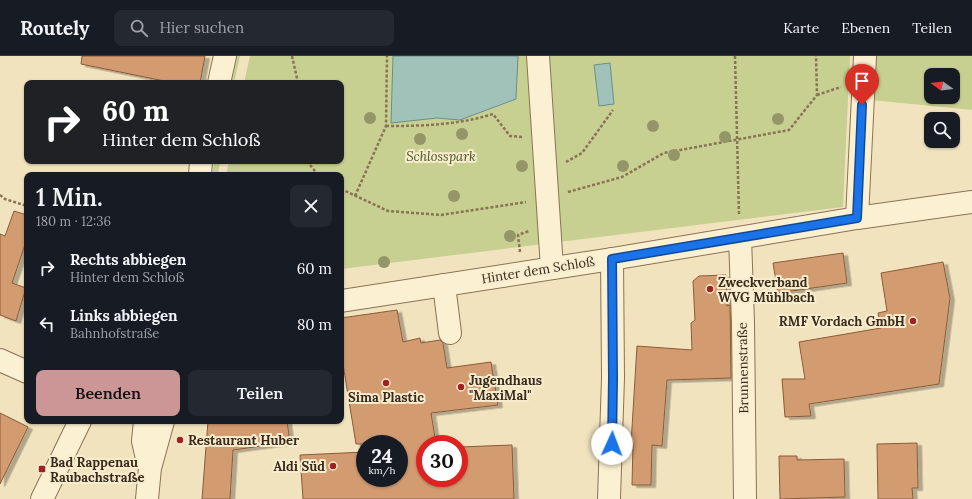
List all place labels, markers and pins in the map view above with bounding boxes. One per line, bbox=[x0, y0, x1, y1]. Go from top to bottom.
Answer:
pin bbox=[845, 64, 879, 105]
place label: Zweckverband WVG Mühlbach bbox=[718, 274, 815, 306]
marker: Zweckverband WVG Mühlbach bbox=[705, 284, 715, 294]
place label: RMF Vordach GmbH bbox=[779, 313, 905, 330]
marker: RMF Vordach GmbH bbox=[908, 316, 918, 326]
place label: Jugendhaus "MaxiMal" bbox=[469, 372, 542, 404]
marker: Sima Plastic bbox=[381, 378, 391, 388]
marker: Jugendhaus "MaxiMal" bbox=[456, 382, 466, 392]
place label: Sima Plastic bbox=[348, 389, 424, 406]
place label: Restaurant Huber bbox=[188, 432, 300, 449]
marker: Restaurant Huber bbox=[175, 435, 185, 445]
place label: Bad Rappenau Raubachstraße bbox=[50, 454, 145, 486]
place label: Aldi Süd bbox=[273, 458, 325, 475]
marker: Aldi Süd bbox=[328, 461, 338, 471]
marker: Bad Rappenau Raubachstraße bbox=[37, 464, 47, 474]

